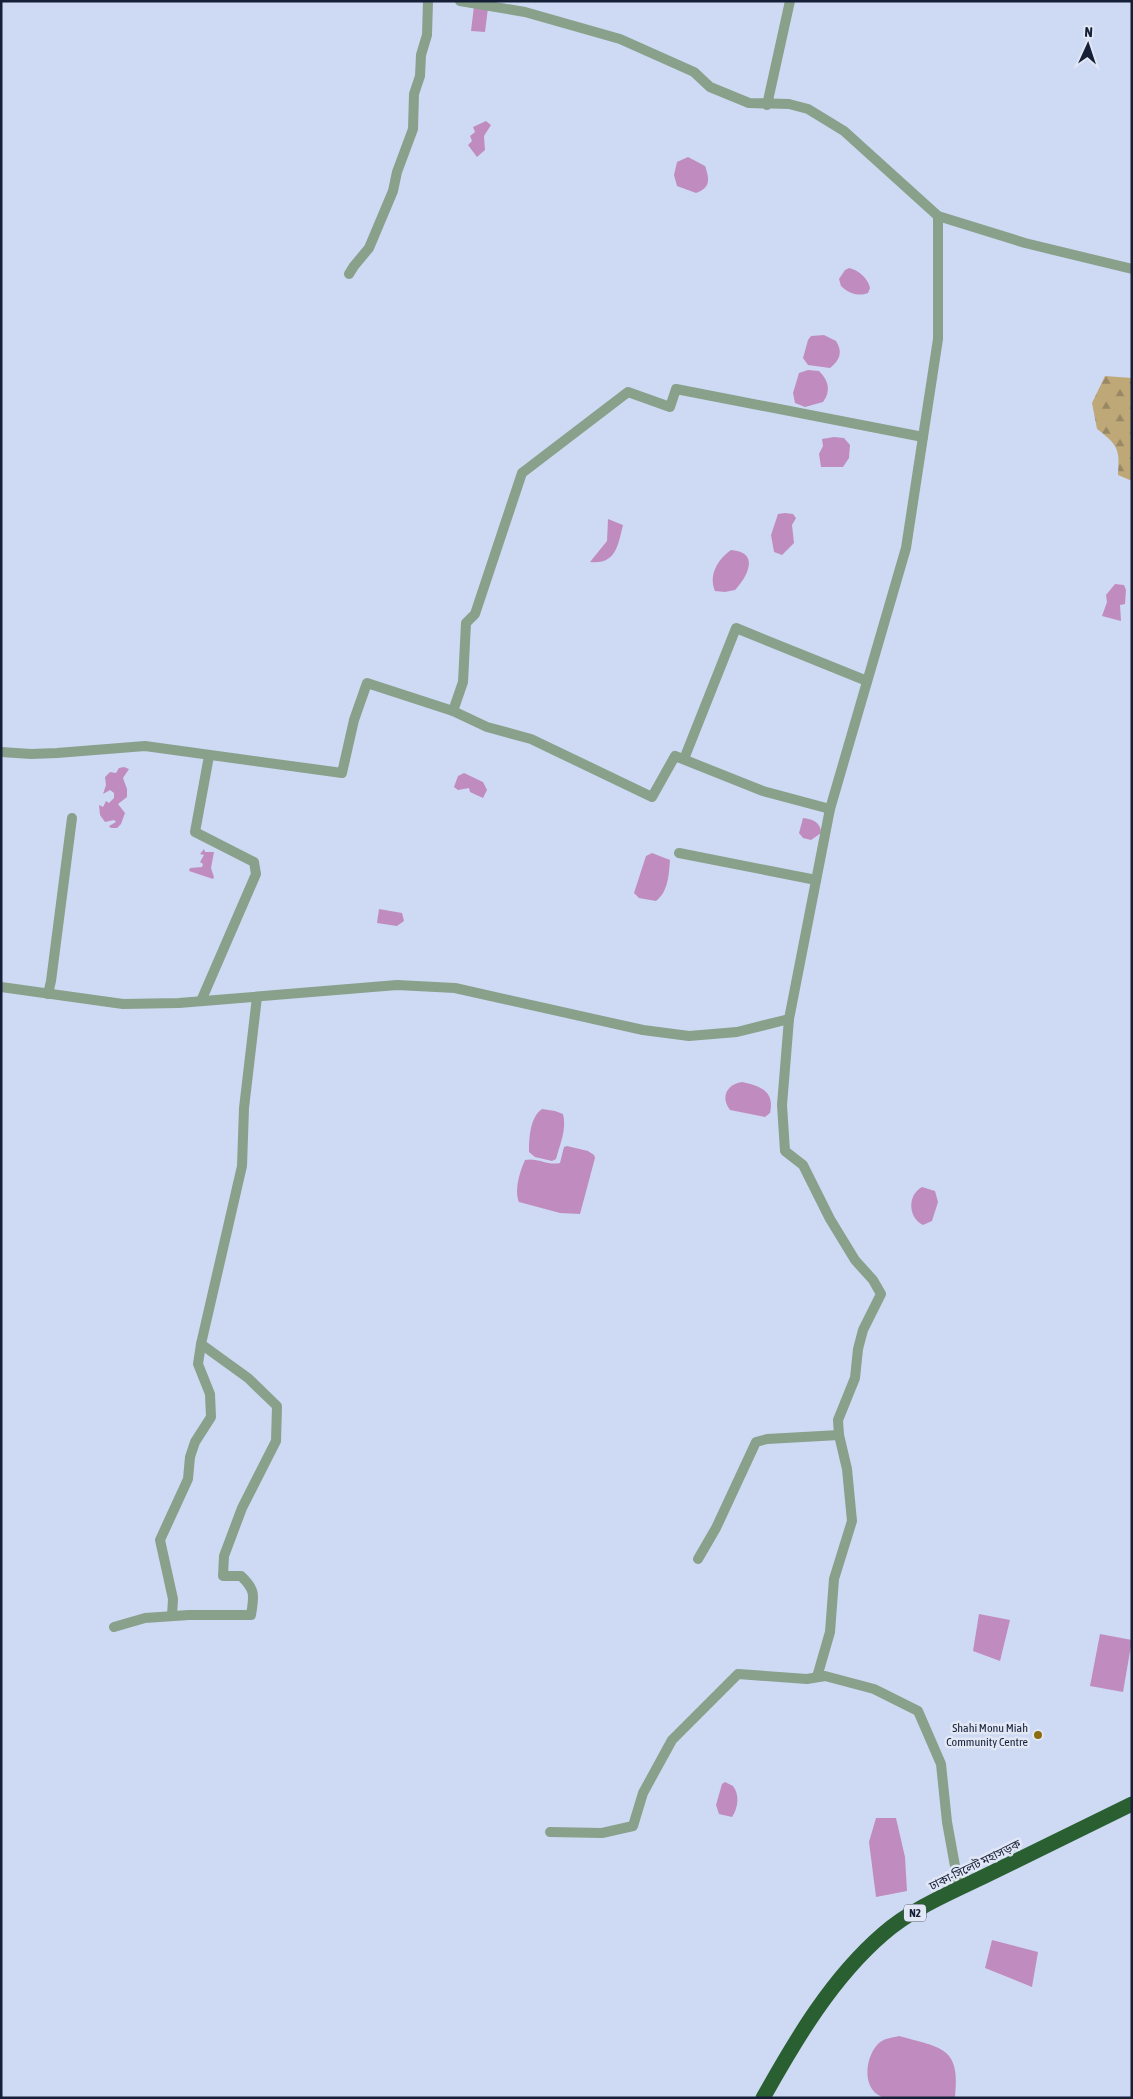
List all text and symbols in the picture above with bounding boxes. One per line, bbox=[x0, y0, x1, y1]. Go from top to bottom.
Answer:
north arrow bbox=[1063, 20, 1113, 70]
text: N bbox=[1084, 24, 1093, 40]
place label: Shahi Monu Miah Community Centre bbox=[946, 1721, 1028, 1749]
marker: Shahi Monu Miah Community Centre bbox=[1032, 1729, 1044, 1741]
street label: ঢাকা-সিলেট মহাসড়ক bbox=[926, 1836, 1023, 1894]
road number: N2 bbox=[904, 1905, 926, 1922]

